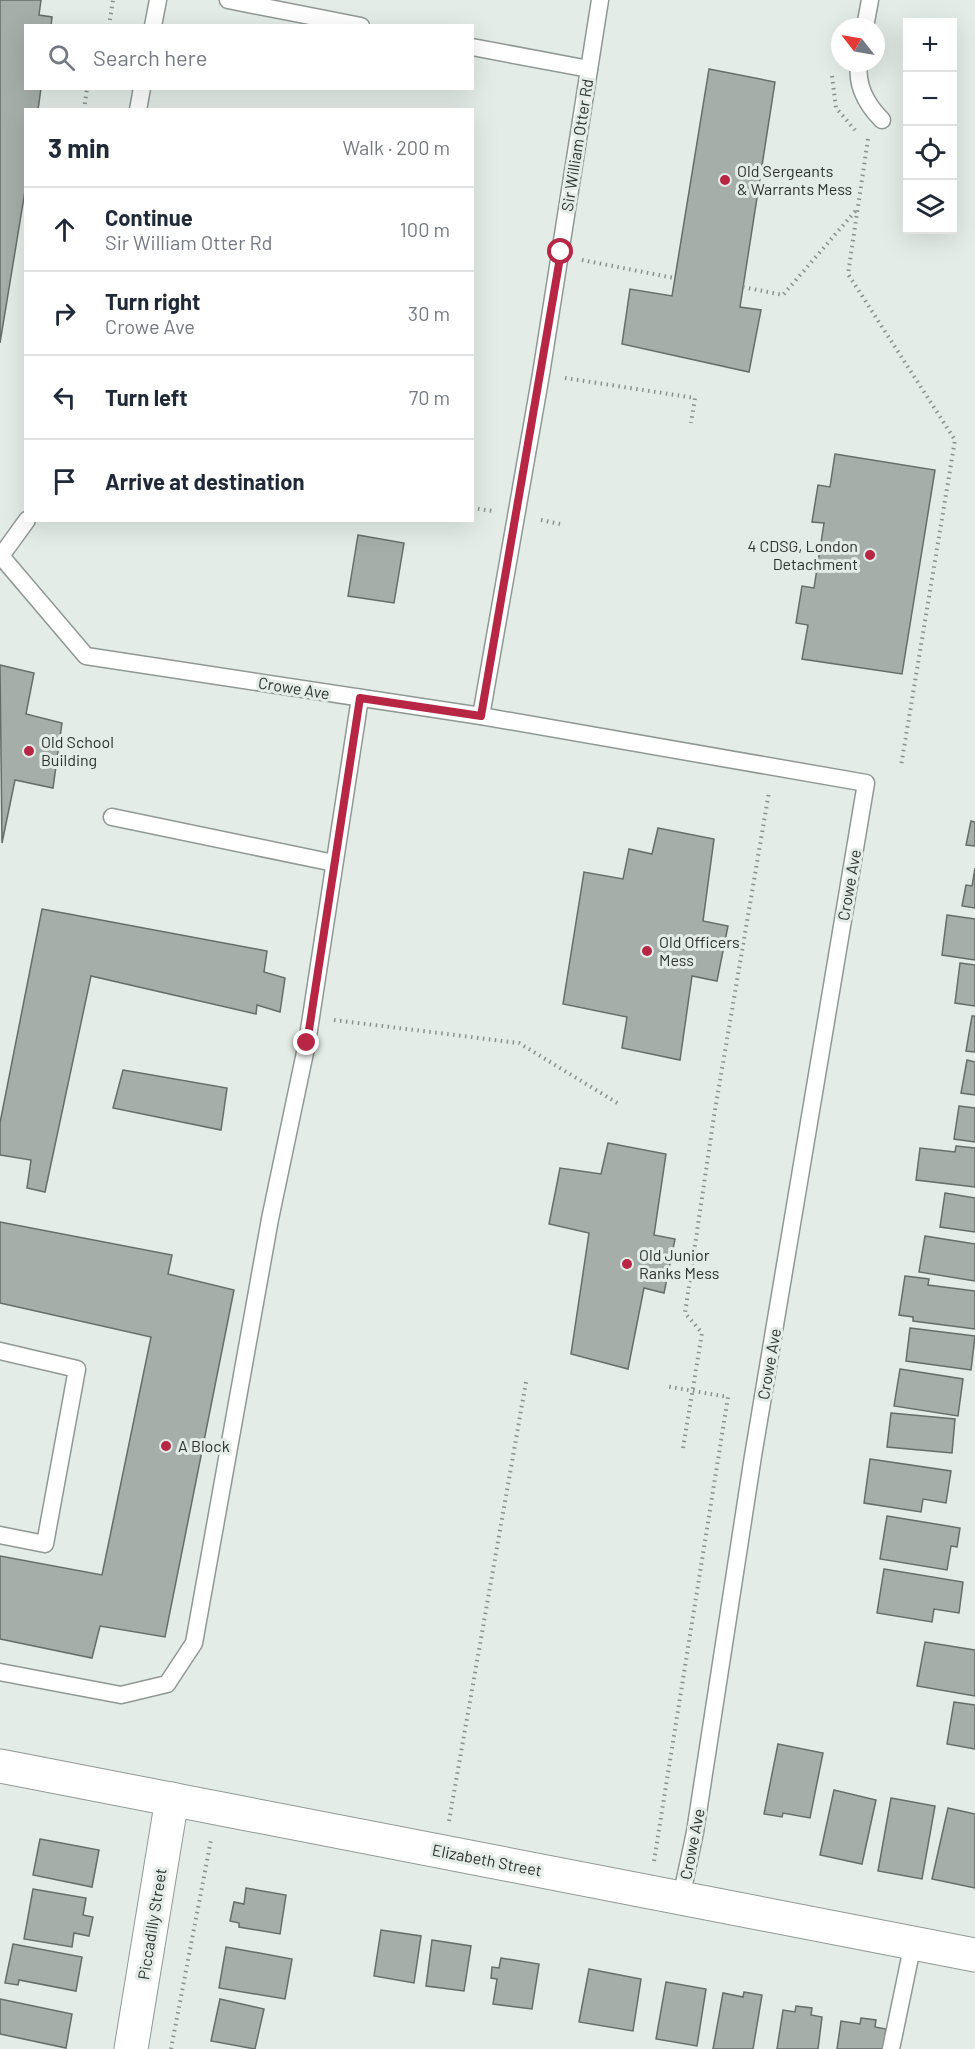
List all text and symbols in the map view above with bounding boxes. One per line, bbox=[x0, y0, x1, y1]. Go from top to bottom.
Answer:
north arrow bbox=[831, 18, 885, 72]
map controls bbox=[903, 18, 957, 234]
button: + bbox=[903, 18, 957, 72]
search box bbox=[24, 24, 474, 90]
icon: search bbox=[45, 41, 78, 74]
text: Search here bbox=[93, 44, 207, 70]
button: − bbox=[903, 72, 957, 126]
street label: Sir William Otter Rd bbox=[557, 77, 596, 213]
button: locate bbox=[903, 126, 957, 180]
text: 3 min bbox=[48, 132, 110, 163]
text: Walk · 200 m bbox=[342, 135, 450, 159]
place label: Old Sergeants & Warrants Mess bbox=[737, 161, 852, 198]
marker: Old Sergeants & Warrants Mess bbox=[718, 173, 732, 187]
button: layers bbox=[903, 180, 957, 234]
text: Continue bbox=[105, 204, 193, 230]
icon: ahead bbox=[48, 213, 81, 246]
text: 100 m bbox=[400, 217, 450, 241]
text: Sir William Otter Rd bbox=[105, 230, 273, 254]
route start bbox=[547, 238, 573, 264]
text: Turn right bbox=[105, 288, 200, 314]
icon: right bbox=[48, 297, 81, 330]
text: 30 m bbox=[408, 301, 450, 325]
text: Crowe Ave bbox=[105, 314, 195, 338]
icon: left bbox=[48, 381, 81, 414]
text: Turn left bbox=[105, 384, 188, 410]
text: 70 m bbox=[409, 385, 450, 409]
icon: arrive bbox=[48, 465, 81, 498]
text: Arrive at destination bbox=[105, 468, 304, 494]
place label: 4 CDSG, London Detachment bbox=[748, 536, 858, 573]
marker: 4 CDSG, London Detachment bbox=[863, 548, 877, 562]
street label: Crowe Ave bbox=[257, 672, 331, 703]
place label: Old School Building bbox=[41, 732, 114, 769]
marker: Old School Building bbox=[22, 744, 36, 758]
street label: Crowe Ave bbox=[833, 848, 864, 922]
place label: Old Officers Mess bbox=[659, 932, 740, 969]
marker: Old Officers Mess bbox=[640, 944, 654, 958]
route end bbox=[293, 1029, 319, 1055]
place label: Old Junior Ranks Mess bbox=[639, 1245, 719, 1282]
marker: Old Junior Ranks Mess bbox=[620, 1257, 634, 1271]
street label: Crowe Ave bbox=[753, 1327, 784, 1401]
place label: A Block bbox=[178, 1436, 230, 1455]
marker: A Block bbox=[159, 1439, 173, 1453]
street label: Crowe Ave bbox=[675, 1807, 708, 1881]
street label: Elizabeth Street bbox=[431, 1840, 543, 1879]
street label: Piccadilly Street bbox=[133, 1867, 170, 1981]

